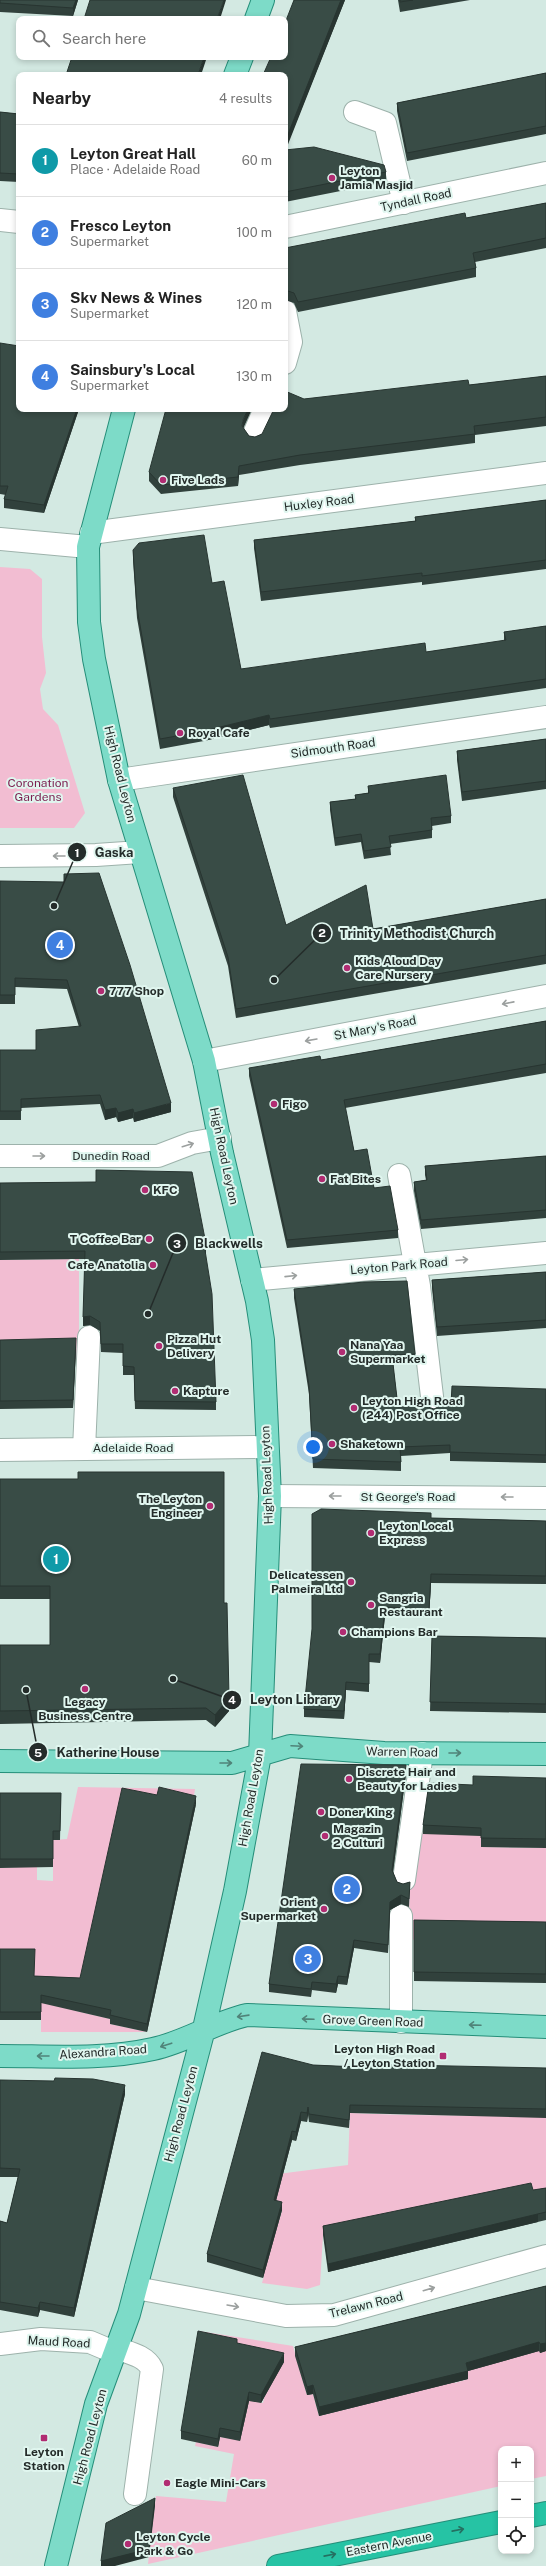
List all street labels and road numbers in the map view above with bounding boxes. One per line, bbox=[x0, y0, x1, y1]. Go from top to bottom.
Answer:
street label: Tyndall Road bbox=[379, 186, 453, 214]
street label: Huxley Road bbox=[283, 492, 355, 514]
street label: High Road Leyton bbox=[101, 724, 139, 824]
street label: Sidmouth Road bbox=[290, 735, 376, 761]
street label: St Mary's Road bbox=[333, 1013, 417, 1043]
street label: High Road Leyton bbox=[207, 1106, 241, 1206]
street label: Dunedin Road bbox=[72, 1149, 150, 1163]
street label: Leyton Park Road bbox=[350, 1255, 448, 1277]
street label: High Road Leyton bbox=[258, 1425, 276, 1525]
street label: Adelaide Road bbox=[93, 1441, 173, 1455]
street label: St George's Road bbox=[361, 1490, 455, 1504]
street label: Warren Road bbox=[366, 1744, 438, 1760]
street label: High Road Leyton bbox=[236, 1748, 266, 1848]
street label: Grove Green Road bbox=[322, 2012, 424, 2030]
street label: Alexandra Road bbox=[59, 2042, 147, 2062]
street label: High Road Leyton bbox=[161, 2064, 201, 2164]
street label: Trelawn Road bbox=[328, 2289, 404, 2321]
street label: Maud Road bbox=[27, 2333, 91, 2351]
street label: High Road Leyton bbox=[70, 2387, 110, 2487]
street label: Eastern Avenue bbox=[345, 2529, 433, 2559]

